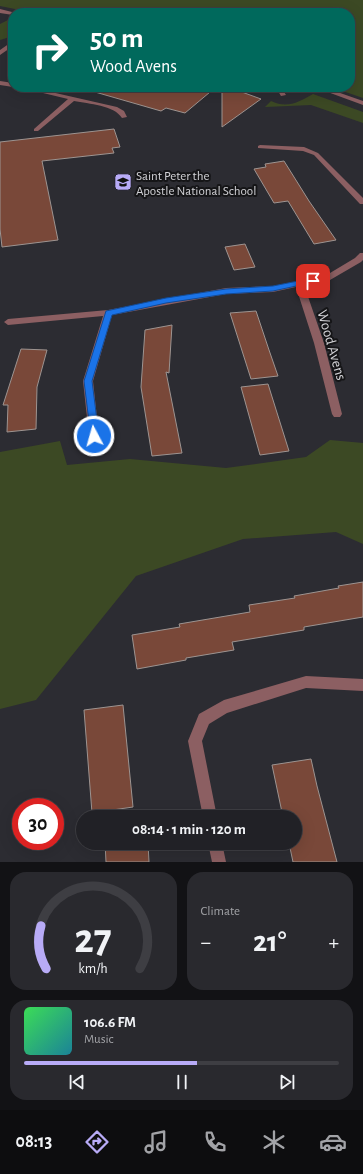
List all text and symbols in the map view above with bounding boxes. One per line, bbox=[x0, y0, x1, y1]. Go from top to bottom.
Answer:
icon: right bbox=[24, 24, 76, 76]
text: 50 m bbox=[90, 25, 144, 53]
text: Wood Avens bbox=[90, 58, 177, 76]
place label: Saint Peter the Apostle National School bbox=[136, 170, 256, 198]
school or university icon: Saint Peter the Apostle National School bbox=[113, 172, 133, 192]
pin bbox=[296, 264, 330, 298]
icon: arrive bbox=[302, 270, 324, 292]
street label: Wood Avens bbox=[314, 308, 349, 382]
position arrow bbox=[73, 415, 115, 457]
speed limit sign: 30 bbox=[12, 798, 64, 850]
text: 08:14 · 1 min · 120 m bbox=[132, 822, 246, 837]
text: Climate bbox=[201, 905, 240, 918]
text: 27 bbox=[74, 919, 112, 960]
text: 21° bbox=[253, 927, 287, 957]
text: − bbox=[201, 931, 211, 953]
text: + bbox=[328, 931, 339, 953]
text: km/h bbox=[79, 962, 108, 976]
text: 106.6 FM bbox=[84, 1015, 136, 1030]
text: Music bbox=[84, 1033, 114, 1046]
icon: previous bbox=[66, 1071, 88, 1093]
icon: pause bbox=[171, 1071, 193, 1093]
icon: next bbox=[276, 1071, 298, 1093]
icon: directions bbox=[83, 1128, 111, 1156]
icon: music bbox=[142, 1128, 170, 1156]
icon: phone bbox=[201, 1128, 229, 1156]
icon: climate bbox=[260, 1128, 288, 1156]
icon: car bbox=[319, 1128, 347, 1156]
text: 08:13 bbox=[16, 1133, 52, 1151]

